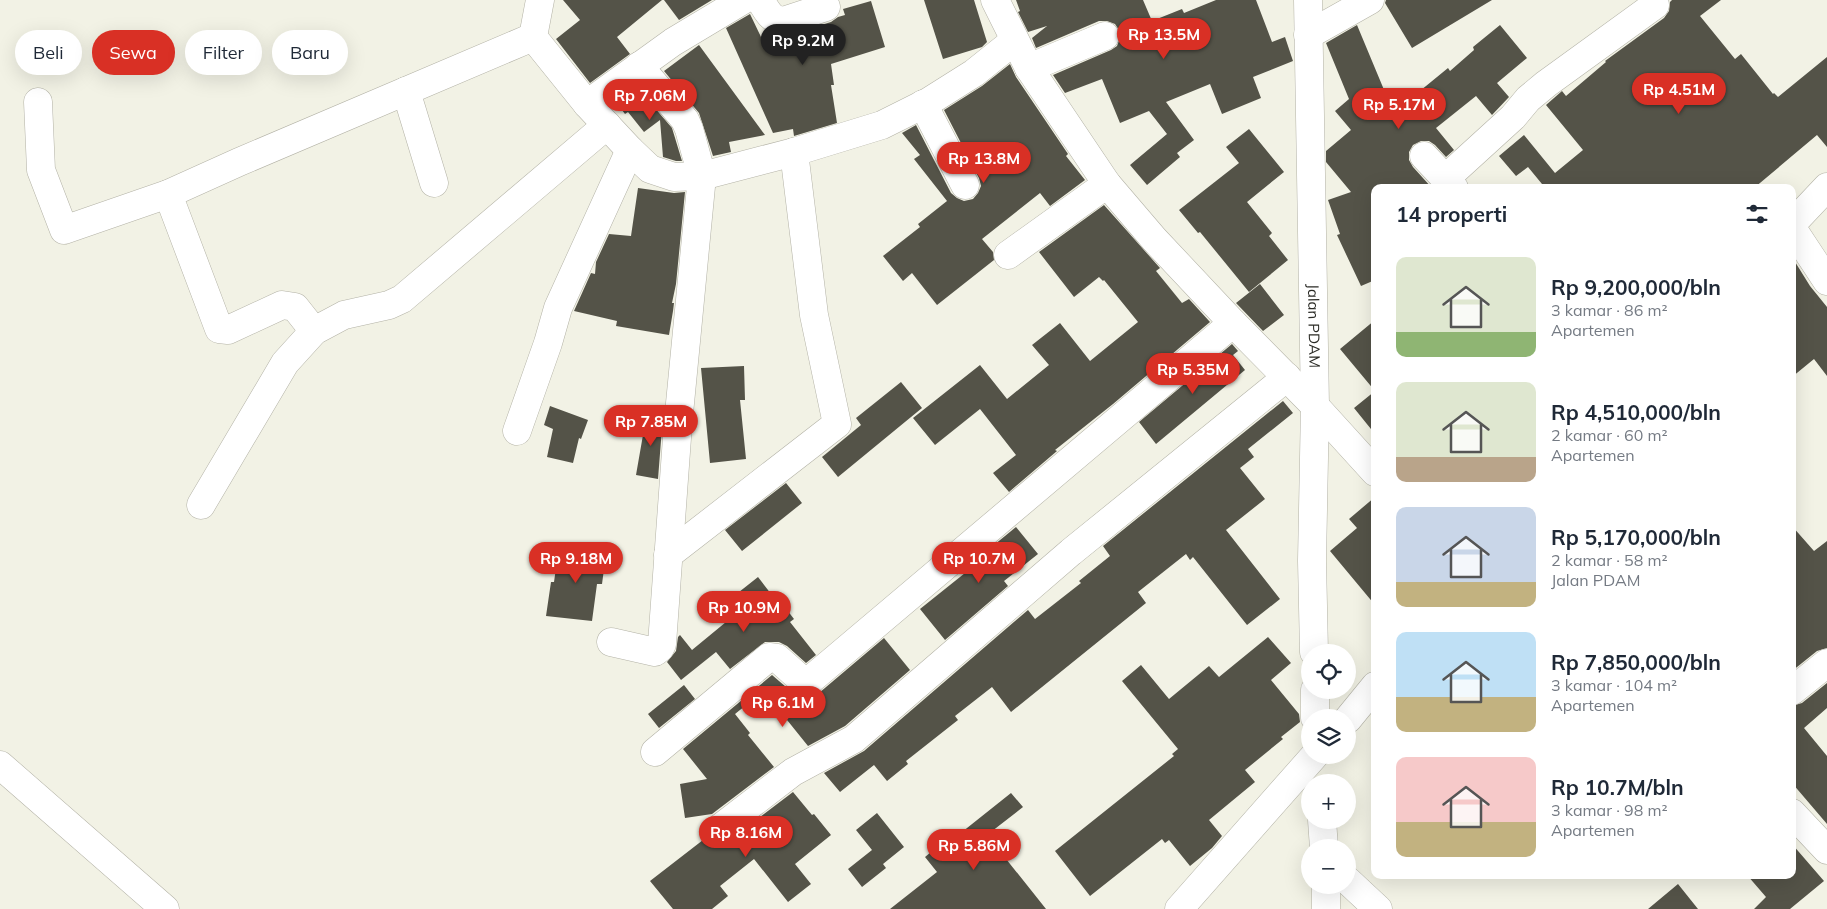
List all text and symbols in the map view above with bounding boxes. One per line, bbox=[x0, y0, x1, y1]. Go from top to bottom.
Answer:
pin: Rp 13.5M bbox=[1112, 18, 1216, 60]
pin: Rp 9.2M bbox=[757, 23, 849, 66]
text: Rp 13.5M bbox=[1128, 24, 1200, 44]
chip: Beli bbox=[15, 30, 82, 75]
chip: Sewa bbox=[92, 30, 175, 75]
chip: Filter bbox=[185, 30, 262, 75]
chip: Baru bbox=[272, 30, 348, 75]
text: Rp 9.2M bbox=[772, 30, 834, 50]
pin: Rp 4.51M bbox=[1627, 72, 1731, 115]
pin: Rp 7.06M bbox=[598, 78, 702, 121]
text: Rp 4.51M bbox=[1643, 79, 1715, 99]
text: Rp 7.06M bbox=[614, 85, 686, 105]
pin: Rp 5.17M bbox=[1347, 88, 1451, 130]
text: Rp 5.17M bbox=[1363, 94, 1435, 114]
pin: Rp 13.8M bbox=[932, 142, 1036, 184]
text: Rp 13.8M bbox=[948, 148, 1020, 168]
icon: filters bbox=[1743, 200, 1771, 228]
text: 14 properti bbox=[1396, 201, 1507, 227]
text: Rp 9,200,000/bln bbox=[1551, 274, 1721, 300]
icon: home bbox=[1436, 277, 1496, 337]
street label: Jalan PDAM bbox=[1304, 284, 1324, 368]
text: 3 kamar · 86 m² bbox=[1551, 300, 1668, 320]
text: Apartemen bbox=[1551, 320, 1635, 340]
pin: Rp 5.35M bbox=[1141, 352, 1245, 395]
text: Rp 5.35M bbox=[1157, 359, 1229, 379]
text: Rp 4,510,000/bln bbox=[1551, 399, 1721, 425]
icon: home bbox=[1436, 402, 1496, 462]
pin: Rp 7.85M bbox=[599, 404, 703, 447]
text: Rp 7.85M bbox=[615, 411, 687, 431]
text: 2 kamar · 60 m² bbox=[1551, 425, 1668, 445]
text: Apartemen bbox=[1551, 445, 1635, 465]
text: Rp 5,170,000/bln bbox=[1551, 524, 1721, 550]
icon: home bbox=[1436, 527, 1496, 587]
pin: Rp 9.18M bbox=[524, 542, 628, 584]
pin: Rp 10.7M bbox=[927, 542, 1031, 584]
text: Rp 9.18M bbox=[540, 548, 612, 568]
text: Rp 10.7M bbox=[943, 548, 1015, 568]
text: 2 kamar · 58 m² bbox=[1551, 550, 1668, 570]
text: Jalan PDAM bbox=[1551, 570, 1640, 590]
pin: Rp 10.9M bbox=[692, 590, 796, 633]
text: Rp 10.9M bbox=[708, 597, 780, 617]
map controls bbox=[1301, 644, 1356, 894]
button: locate bbox=[1301, 644, 1356, 699]
text: Rp 7,850,000/bln bbox=[1551, 649, 1721, 675]
icon: home bbox=[1436, 652, 1496, 712]
text: 3 kamar · 104 m² bbox=[1551, 675, 1677, 695]
pin: Rp 6.1M bbox=[737, 686, 829, 728]
text: Rp 6.1M bbox=[752, 692, 814, 712]
text: Apartemen bbox=[1551, 695, 1635, 715]
button: layers bbox=[1301, 709, 1356, 764]
button: + bbox=[1301, 774, 1356, 829]
text: Rp 10.7M/bln bbox=[1551, 774, 1684, 800]
icon: home bbox=[1436, 777, 1496, 837]
text: 3 kamar · 98 m² bbox=[1551, 800, 1668, 820]
pin: Rp 8.16M bbox=[694, 816, 798, 858]
text: Apartemen bbox=[1551, 820, 1635, 840]
text: Rp 8.16M bbox=[710, 822, 782, 842]
pin: Rp 5.86M bbox=[922, 828, 1026, 871]
text: Rp 5.86M bbox=[938, 835, 1010, 855]
button: − bbox=[1301, 839, 1356, 894]

